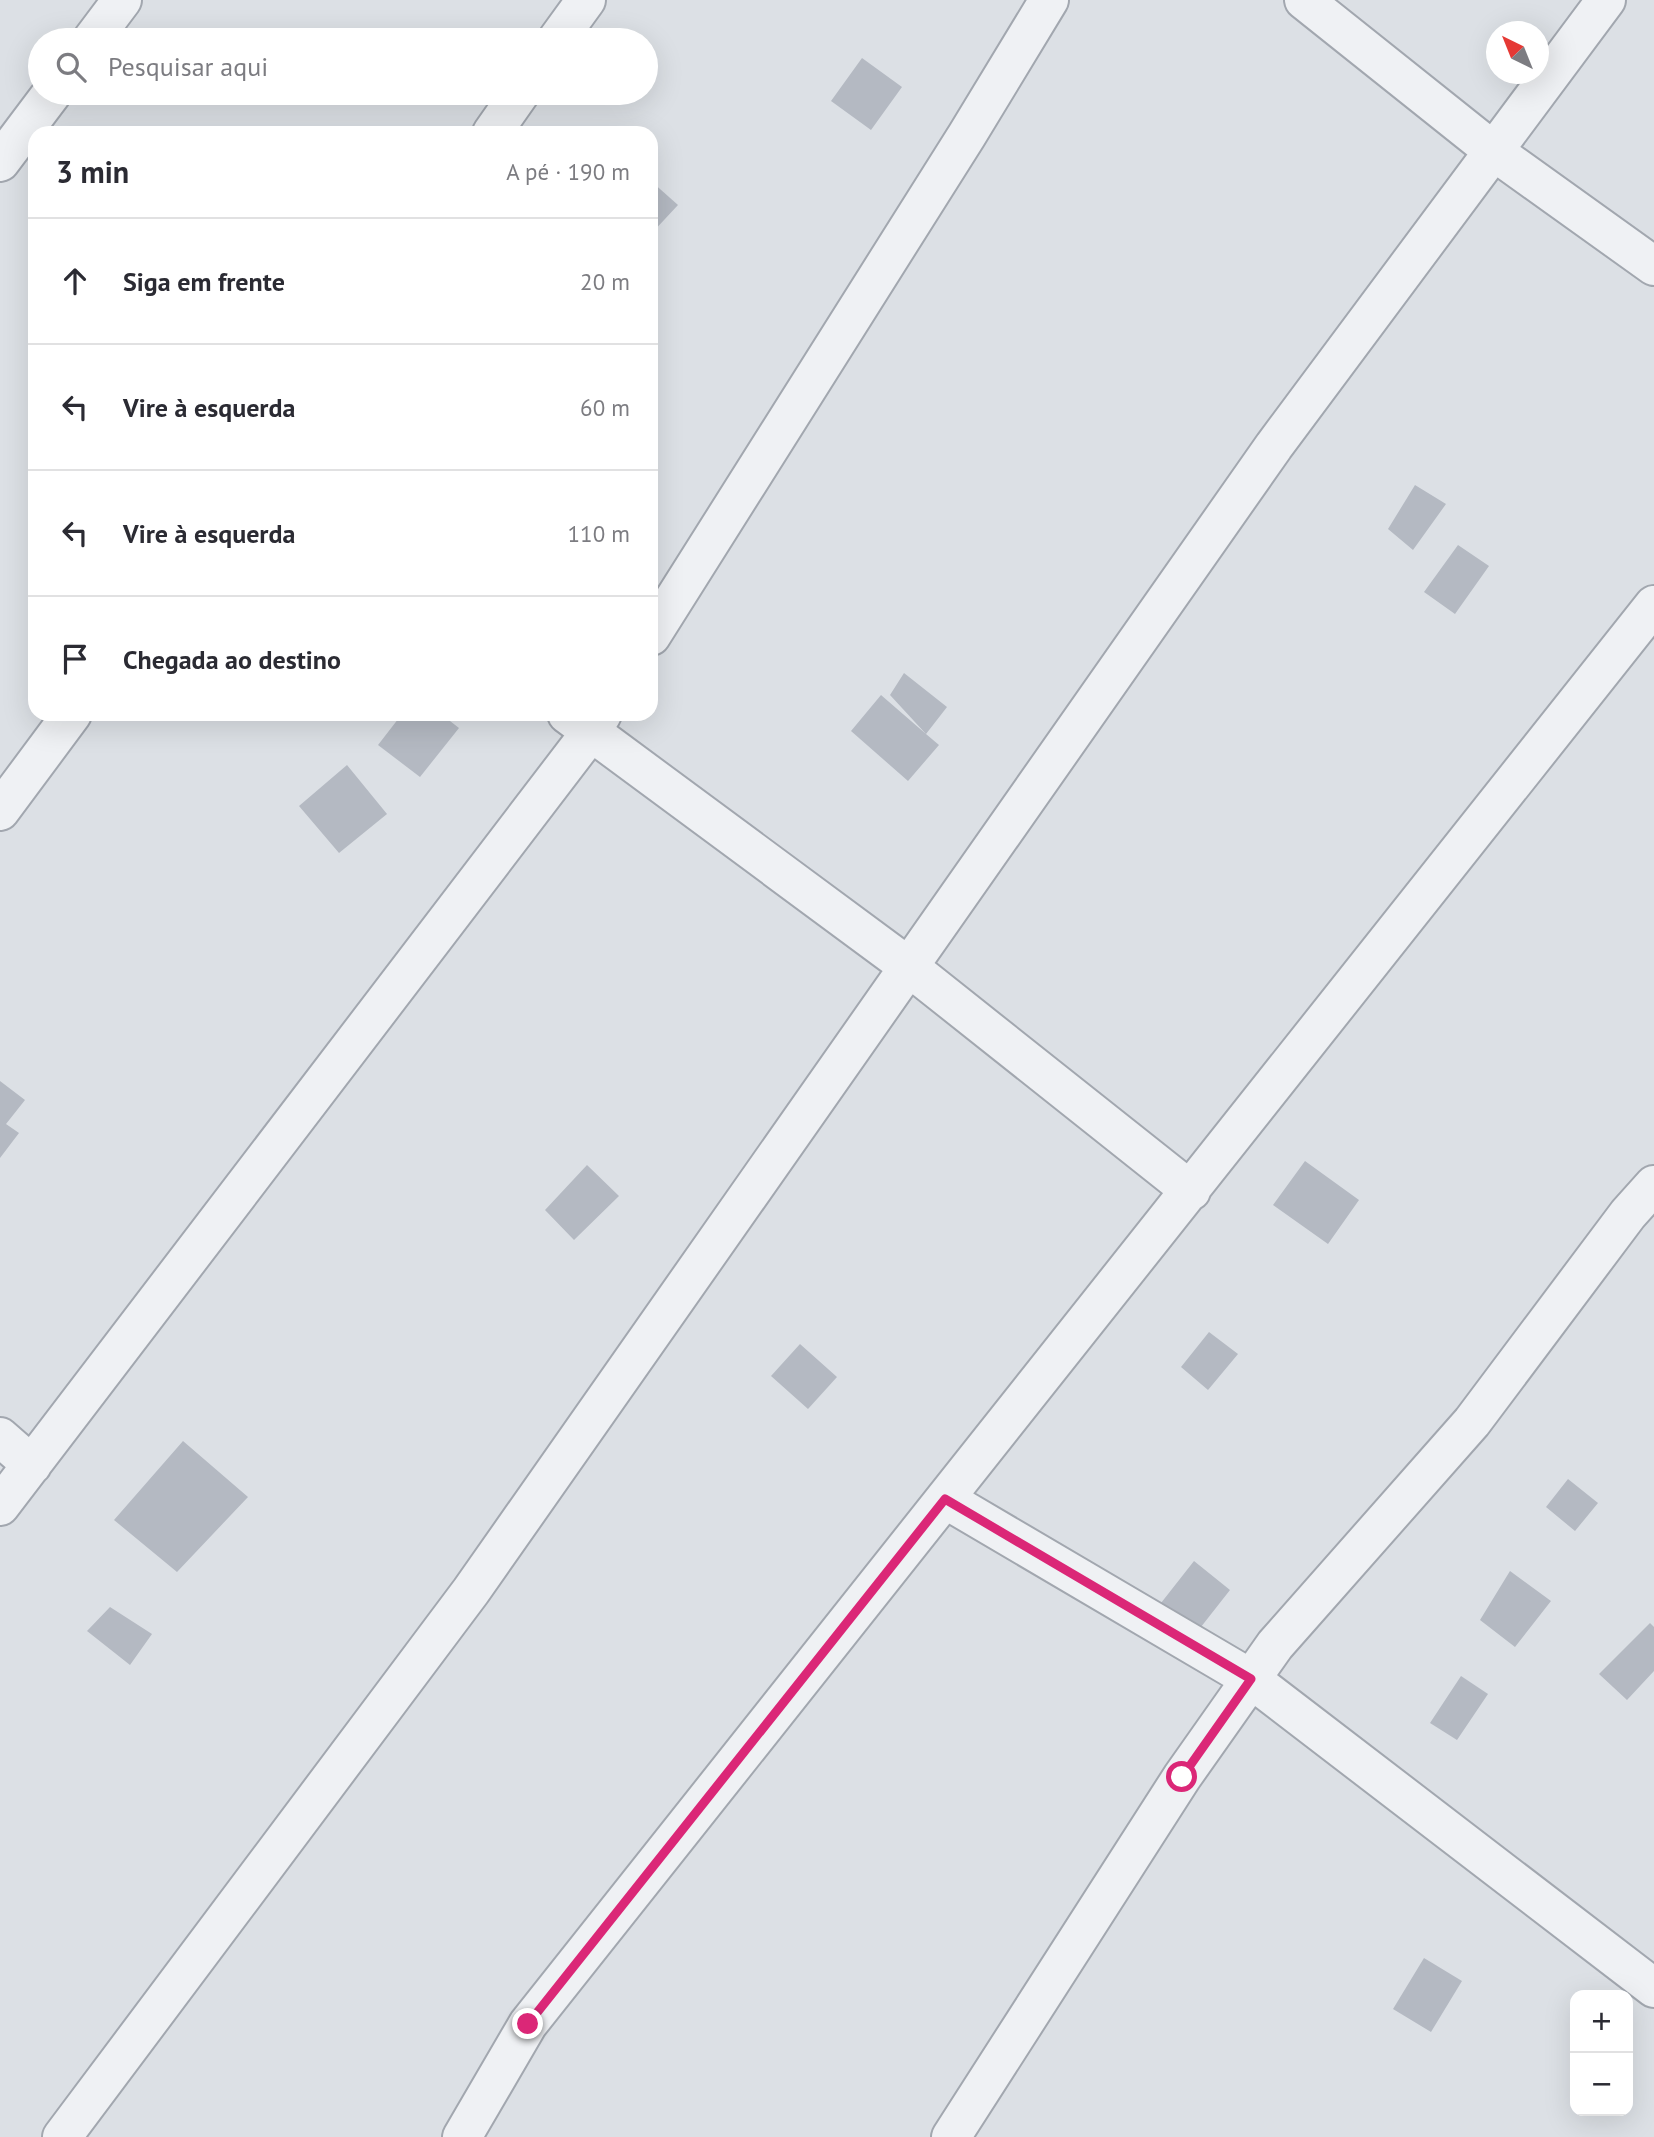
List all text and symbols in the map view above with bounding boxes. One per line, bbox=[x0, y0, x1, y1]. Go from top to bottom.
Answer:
north arrow bbox=[1486, 21, 1549, 84]
search box bbox=[28, 28, 658, 105]
icon: search bbox=[52, 48, 90, 86]
text: Pesquisar aqui bbox=[108, 50, 268, 83]
text: 3 min bbox=[56, 152, 129, 191]
text: A pé · 190 m bbox=[506, 157, 630, 186]
icon: ahead bbox=[56, 262, 94, 300]
text: Siga em frente bbox=[123, 265, 285, 298]
text: 20 m bbox=[580, 267, 630, 296]
icon: left bbox=[56, 388, 94, 426]
text: Vire à esquerda bbox=[123, 391, 295, 424]
text: 60 m bbox=[580, 393, 630, 422]
icon: left bbox=[56, 514, 94, 552]
text: Vire à esquerda bbox=[123, 517, 295, 550]
text: 110 m bbox=[568, 519, 630, 548]
icon: arrive bbox=[56, 640, 94, 678]
text: Chegada ao destino bbox=[123, 643, 341, 676]
route start bbox=[1166, 1761, 1197, 1792]
map controls bbox=[1570, 1990, 1633, 2116]
button: + bbox=[1570, 1990, 1633, 2053]
route end bbox=[512, 2008, 543, 2039]
button: − bbox=[1570, 2053, 1633, 2116]

